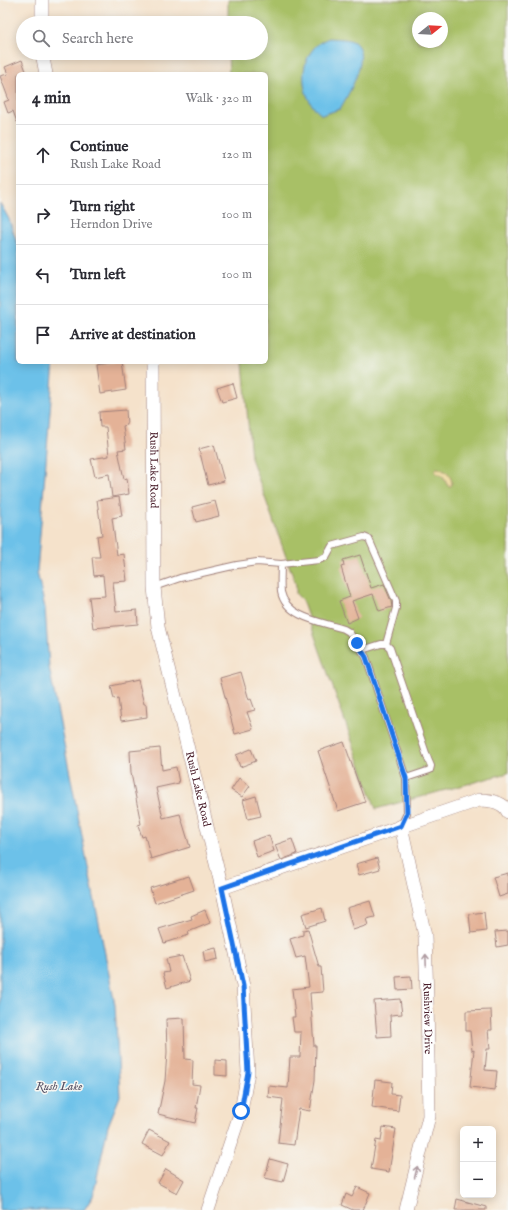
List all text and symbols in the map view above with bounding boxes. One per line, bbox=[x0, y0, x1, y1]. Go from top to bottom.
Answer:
north arrow bbox=[412, 12, 448, 48]
search box bbox=[16, 16, 268, 60]
icon: search bbox=[30, 27, 52, 49]
text: Search here bbox=[62, 29, 133, 48]
text: 4 min bbox=[32, 88, 71, 109]
text: Walk · 320 m bbox=[186, 90, 252, 107]
text: Continue bbox=[70, 137, 128, 156]
icon: ahead bbox=[32, 144, 54, 166]
text: 120 m bbox=[222, 146, 252, 163]
text: Rush Lake Road bbox=[70, 156, 161, 173]
text: Turn right bbox=[70, 197, 135, 216]
icon: right bbox=[32, 204, 54, 226]
text: 100 m bbox=[222, 206, 252, 223]
text: Herndon Drive bbox=[70, 216, 153, 233]
icon: left bbox=[32, 264, 54, 286]
text: Turn left bbox=[70, 265, 126, 284]
text: 100 m bbox=[222, 266, 252, 283]
icon: arrive bbox=[32, 324, 54, 346]
text: Arrive at destination bbox=[70, 325, 196, 344]
street label: Rush Lake Road bbox=[146, 431, 161, 509]
route end bbox=[348, 634, 366, 652]
street label: Rush Lake Road bbox=[182, 750, 214, 828]
one-way arrow bbox=[422, 954, 430, 967]
street label: Rushview Drive bbox=[419, 982, 435, 1054]
water label: Rush Lake bbox=[36, 1079, 82, 1094]
route start bbox=[232, 1102, 250, 1120]
map controls bbox=[460, 1126, 496, 1198]
button: + bbox=[460, 1126, 496, 1162]
button: − bbox=[460, 1162, 496, 1198]
one-way arrow bbox=[413, 1166, 420, 1179]

